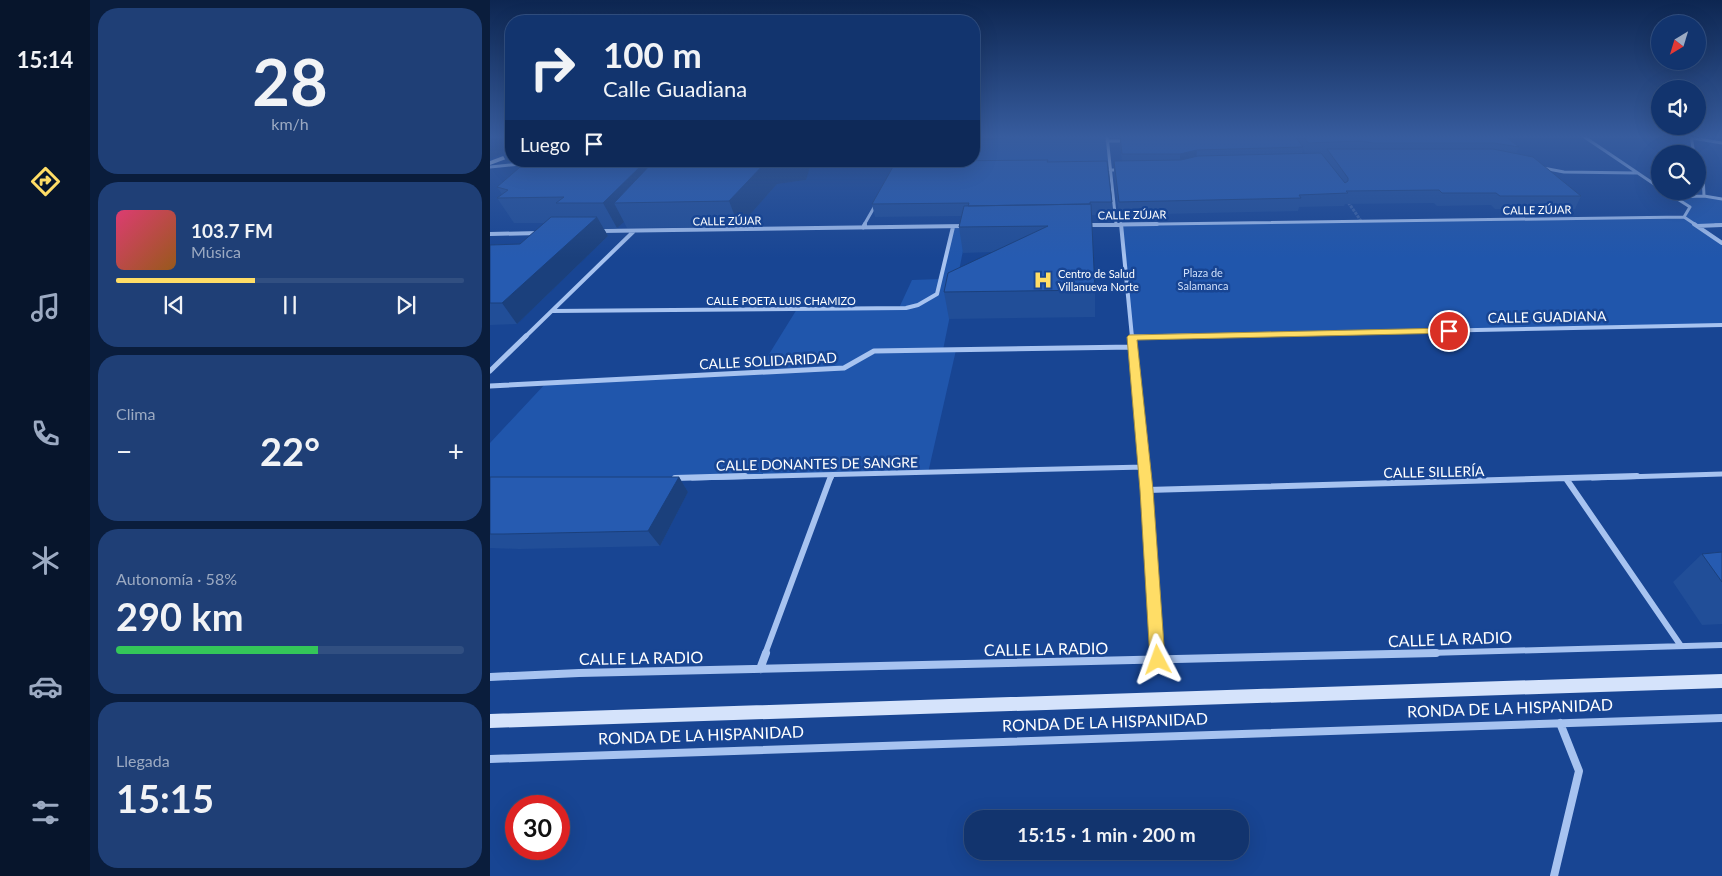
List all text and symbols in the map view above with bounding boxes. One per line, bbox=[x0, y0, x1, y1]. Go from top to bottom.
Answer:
north arrow bbox=[1651, 15, 1706, 70]
map controls bbox=[1651, 15, 1706, 200]
text: 100 m bbox=[603, 33, 702, 75]
icon: right bbox=[520, 35, 585, 100]
text: 28 bbox=[252, 42, 328, 120]
text: 15:14 bbox=[17, 46, 73, 73]
text: Calle Guadiana bbox=[603, 75, 747, 102]
button: sound bbox=[1651, 80, 1706, 135]
text: km/h bbox=[271, 114, 309, 133]
icon: arrive bbox=[580, 130, 608, 158]
text: Luego bbox=[520, 133, 570, 156]
button: search bbox=[1651, 145, 1706, 200]
icon: directions bbox=[28, 164, 63, 199]
street label: CALLE ZÚJAR bbox=[1503, 202, 1571, 217]
street label: CALLE ZÚJAR bbox=[1098, 207, 1166, 222]
street label: CALLE ZÚJAR bbox=[693, 213, 761, 228]
text: 103.7 FM bbox=[191, 219, 273, 242]
text: Música bbox=[191, 242, 241, 261]
park label: Plaza de Salamanca bbox=[1178, 266, 1228, 292]
place label: Centro de Salud Villanueva Norte bbox=[1058, 267, 1139, 293]
hospital icon: Centro de Salud Villanueva Norte bbox=[1032, 269, 1054, 291]
icon: music bbox=[28, 290, 63, 325]
icon: previous bbox=[160, 291, 188, 319]
icon: pause bbox=[276, 291, 304, 319]
icon: next bbox=[392, 291, 420, 319]
street label: CALLE POETA LUIS CHAMIZO bbox=[706, 294, 856, 307]
street label: CALLE GUADIANA bbox=[1487, 307, 1607, 326]
pin bbox=[1428, 310, 1470, 352]
icon: arrive bbox=[1435, 317, 1463, 345]
street label: CALLE SOLIDARIDAD bbox=[699, 348, 837, 373]
text: Clima bbox=[116, 404, 155, 423]
icon: phone bbox=[28, 416, 63, 451]
text: 22° bbox=[260, 428, 320, 474]
text: − bbox=[116, 434, 132, 468]
text: + bbox=[448, 434, 464, 468]
street label: CALLE DONANTES DE SANGRE bbox=[716, 453, 918, 474]
street label: CALLE SILLERÍA bbox=[1383, 462, 1485, 481]
icon: climate bbox=[28, 543, 63, 578]
text: Autonomía · 58% bbox=[116, 569, 237, 588]
text: 290 km bbox=[116, 593, 244, 639]
street label: CALLE LA RADIO bbox=[1388, 627, 1513, 650]
position arrow bbox=[1131, 633, 1183, 685]
street label: CALLE LA RADIO bbox=[984, 638, 1108, 659]
street label: CALLE LA RADIO bbox=[579, 647, 703, 668]
icon: car bbox=[28, 669, 63, 704]
street label: RONDA DE LA HISPANIDAD bbox=[1407, 694, 1613, 721]
street label: RONDA DE LA HISPANIDAD bbox=[1002, 708, 1208, 735]
street label: RONDA DE LA HISPANIDAD bbox=[598, 721, 804, 748]
text: Llegada bbox=[116, 751, 170, 770]
text: 15:15 bbox=[116, 775, 214, 821]
icon: filters bbox=[28, 795, 63, 830]
speed limit sign: 30 bbox=[505, 795, 570, 860]
text: 15:15 · 1 min · 200 m bbox=[1017, 823, 1196, 846]

